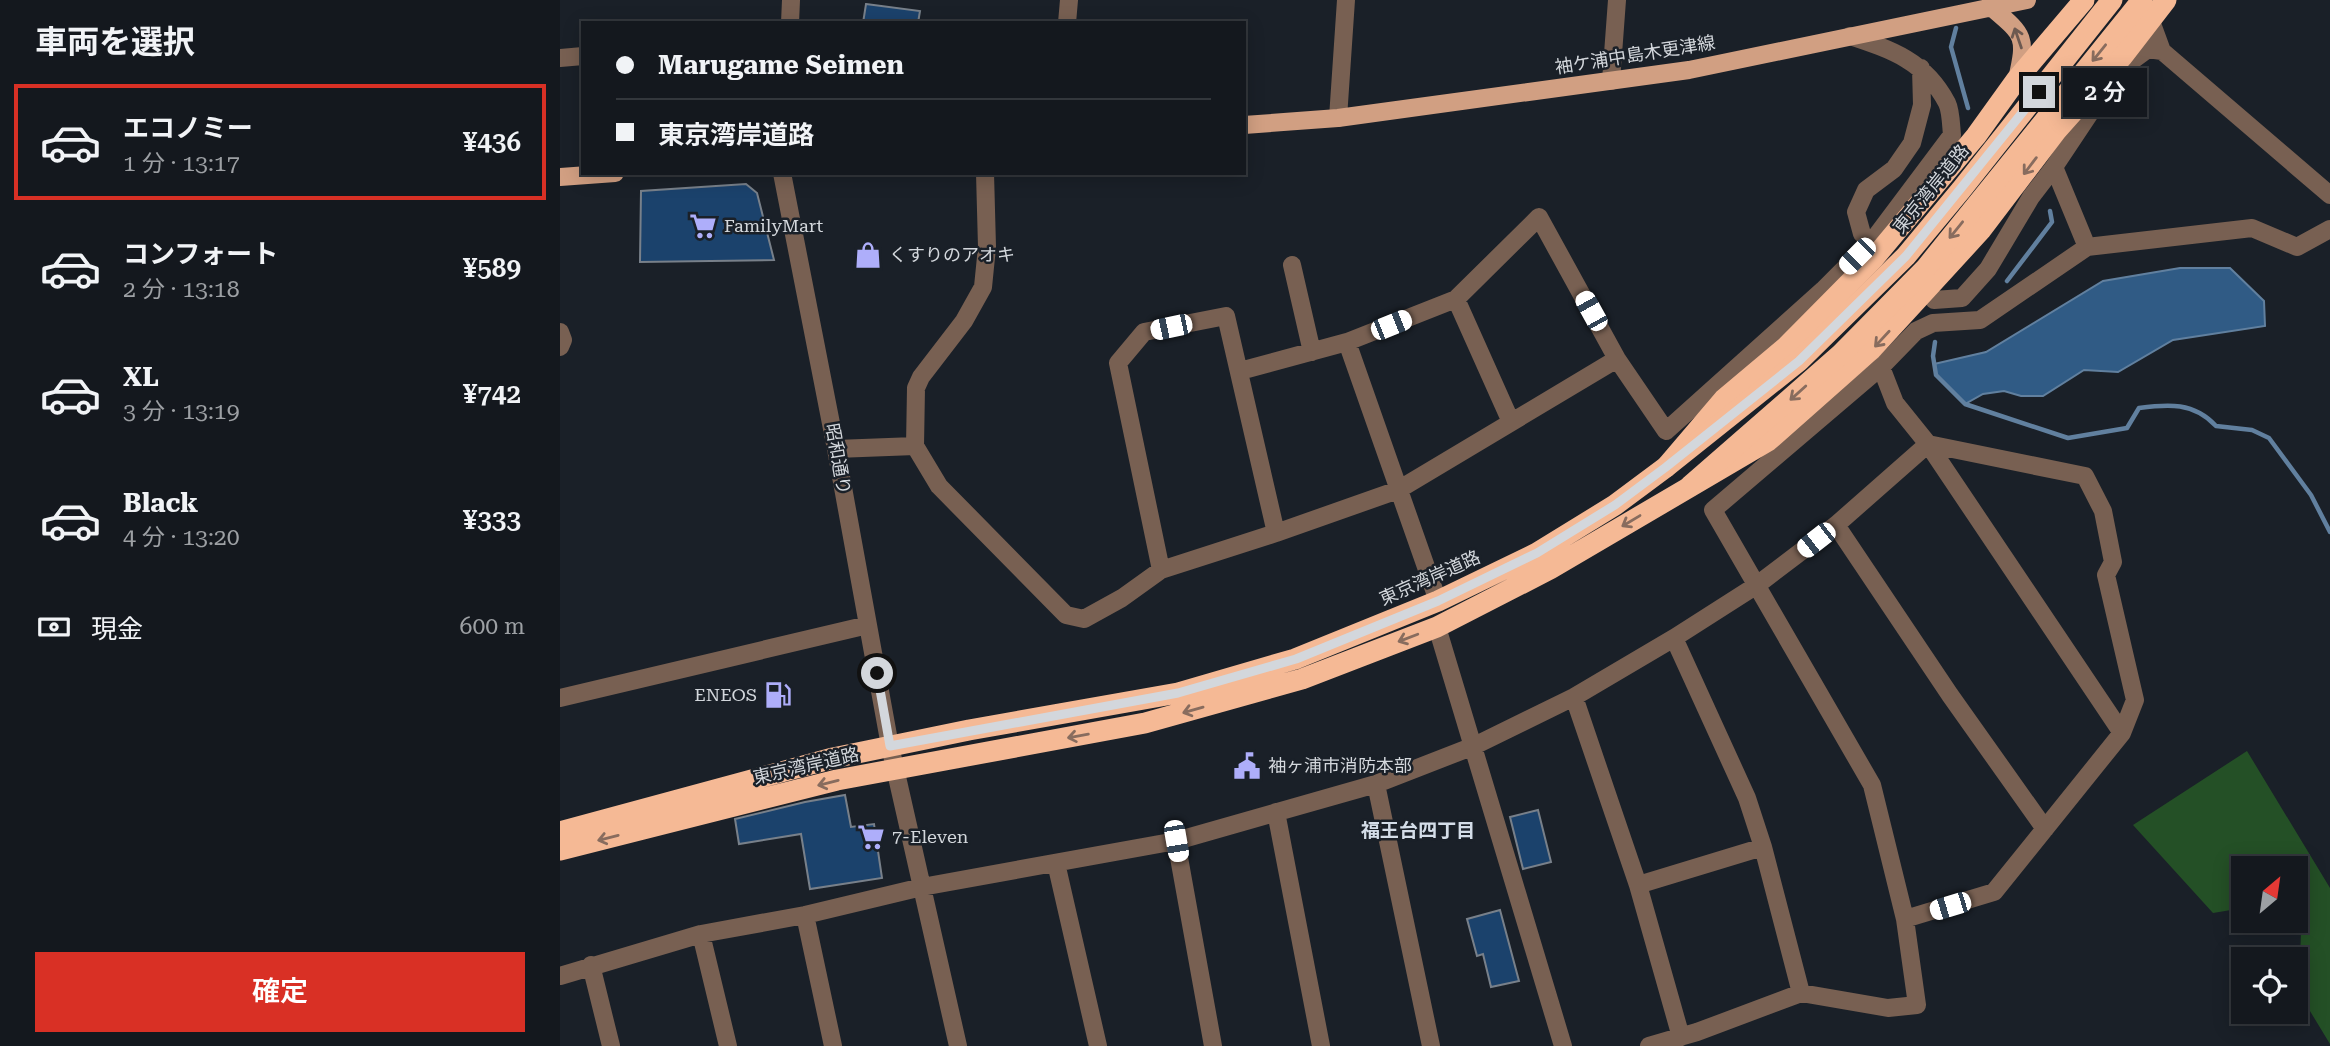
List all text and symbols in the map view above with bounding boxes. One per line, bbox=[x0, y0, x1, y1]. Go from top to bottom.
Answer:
text: 車両を選択 bbox=[35, 23, 195, 61]
one-way arrow bbox=[2011, 28, 2024, 50]
street label: 袖ケ浦中島木更津線 bbox=[1553, 31, 1717, 78]
one-way arrow bbox=[2091, 44, 2107, 62]
text: Marugame Seimen bbox=[658, 50, 904, 80]
callout: 2 分 bbox=[2064, 68, 2148, 116]
route end bbox=[2023, 76, 2055, 108]
text: 2 分 bbox=[2084, 79, 2126, 106]
icon: car bbox=[39, 111, 102, 174]
text: エコノミー bbox=[123, 113, 253, 143]
text: 東京湾岸道路 bbox=[658, 120, 814, 150]
text: ¥436 bbox=[463, 127, 521, 157]
street label: 東京湾岸道路 bbox=[1888, 140, 1973, 237]
text: 1 分 · 13:17 bbox=[123, 150, 240, 177]
one-way arrow bbox=[2022, 156, 2037, 175]
supermarket icon: FamilyMart bbox=[688, 211, 718, 241]
place label: FamilyMart bbox=[724, 215, 823, 236]
one-way arrow bbox=[1949, 221, 1964, 239]
car bbox=[1835, 234, 1880, 278]
icon: car bbox=[39, 237, 102, 300]
text: コンフォート bbox=[123, 239, 278, 269]
shop icon: くすりのアオキ bbox=[853, 240, 883, 270]
place label: くすりのアオキ bbox=[889, 244, 1015, 265]
text: ¥589 bbox=[463, 253, 521, 283]
text: 2 分 · 13:18 bbox=[123, 276, 240, 303]
car bbox=[1572, 288, 1611, 334]
car bbox=[1368, 307, 1415, 343]
car bbox=[1149, 312, 1194, 342]
one-way arrow bbox=[1874, 330, 1890, 348]
text: XL bbox=[123, 362, 159, 392]
icon: car bbox=[39, 363, 102, 426]
text: ¥742 bbox=[463, 379, 521, 409]
one-way arrow bbox=[1789, 385, 1807, 401]
text: 3 分 · 13:19 bbox=[123, 398, 240, 425]
street label: 昭和通り bbox=[822, 422, 855, 496]
text: Black bbox=[123, 488, 198, 518]
icon: car bbox=[39, 489, 102, 552]
text: ¥333 bbox=[463, 505, 521, 535]
one-way arrow bbox=[1621, 515, 1641, 529]
car bbox=[1793, 519, 1840, 561]
text: 4 分 · 13:20 bbox=[123, 524, 240, 551]
street label: 東京湾岸道路 bbox=[1376, 546, 1483, 609]
icon: cash bbox=[35, 608, 73, 646]
text: 600 m bbox=[460, 613, 525, 640]
text: 現金 bbox=[91, 614, 143, 644]
one-way arrow bbox=[1398, 633, 1420, 645]
route start bbox=[861, 657, 893, 689]
fuel station icon: ENEOS bbox=[763, 680, 793, 710]
place label: ENEOS bbox=[694, 684, 757, 705]
one-way arrow bbox=[1182, 705, 1204, 718]
one-way arrow bbox=[1067, 729, 1090, 743]
street label: 東京湾岸道路 bbox=[751, 743, 861, 788]
public building icon: 袖ヶ浦市消防本部 bbox=[1232, 751, 1262, 781]
place label: 袖ヶ浦市消防本部 bbox=[1268, 755, 1412, 776]
one-way arrow bbox=[817, 777, 840, 790]
car bbox=[1163, 818, 1190, 864]
district label: 福王台四丁目 bbox=[1361, 819, 1475, 842]
supermarket icon: 7-Eleven bbox=[856, 822, 886, 852]
place label: 7-Eleven bbox=[892, 826, 969, 847]
one-way arrow bbox=[597, 832, 619, 845]
north arrow bbox=[2231, 856, 2308, 933]
map controls bbox=[2231, 856, 2308, 1024]
car bbox=[1927, 890, 1974, 922]
button: locate bbox=[2231, 947, 2308, 1024]
button: 確定 bbox=[35, 952, 525, 1032]

